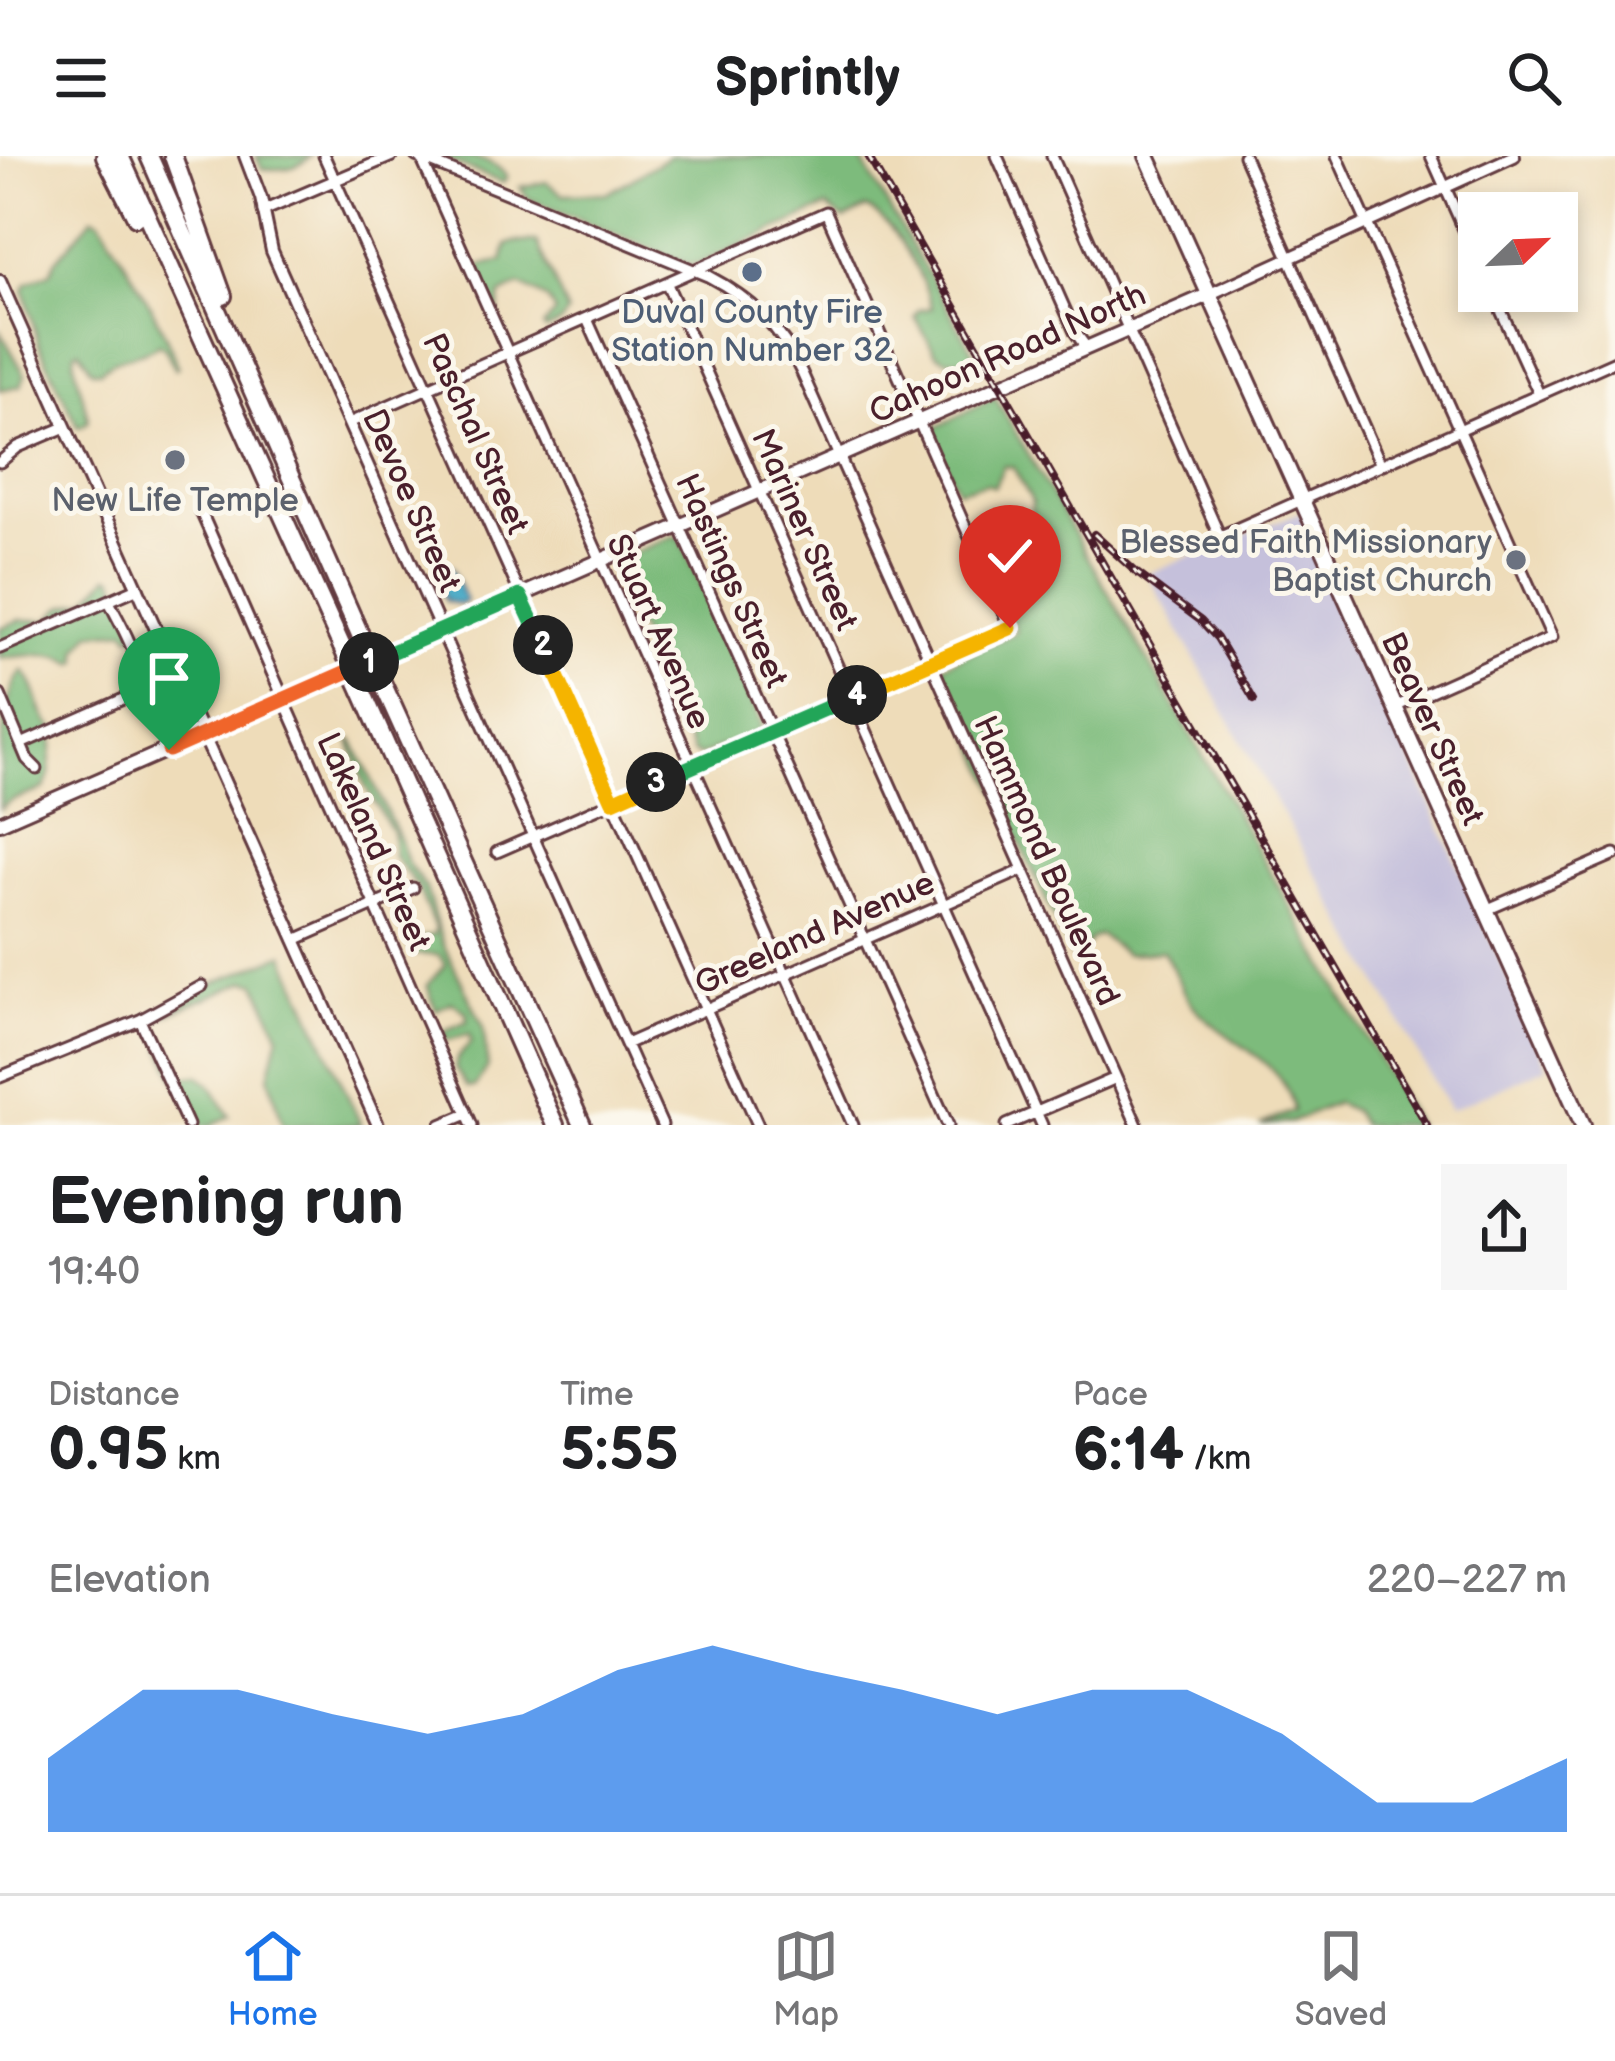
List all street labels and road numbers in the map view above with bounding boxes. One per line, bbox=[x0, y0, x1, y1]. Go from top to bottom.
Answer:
street label: Cahoon Road North bbox=[863, 275, 1152, 433]
street label: Paschal Street bbox=[413, 327, 537, 540]
street label: Devoe Street bbox=[353, 403, 469, 598]
street label: Mariner Street bbox=[742, 423, 866, 637]
street label: Hastings Street bbox=[666, 468, 796, 694]
street label: Stuart Avenue bbox=[597, 528, 719, 735]
street label: Beaver Street bbox=[1372, 626, 1492, 831]
street label: Hammond Boulevard bbox=[964, 710, 1128, 1012]
street label: Lakeland Street bbox=[307, 727, 439, 957]
street label: Greeland Avenue bbox=[689, 863, 941, 1005]

